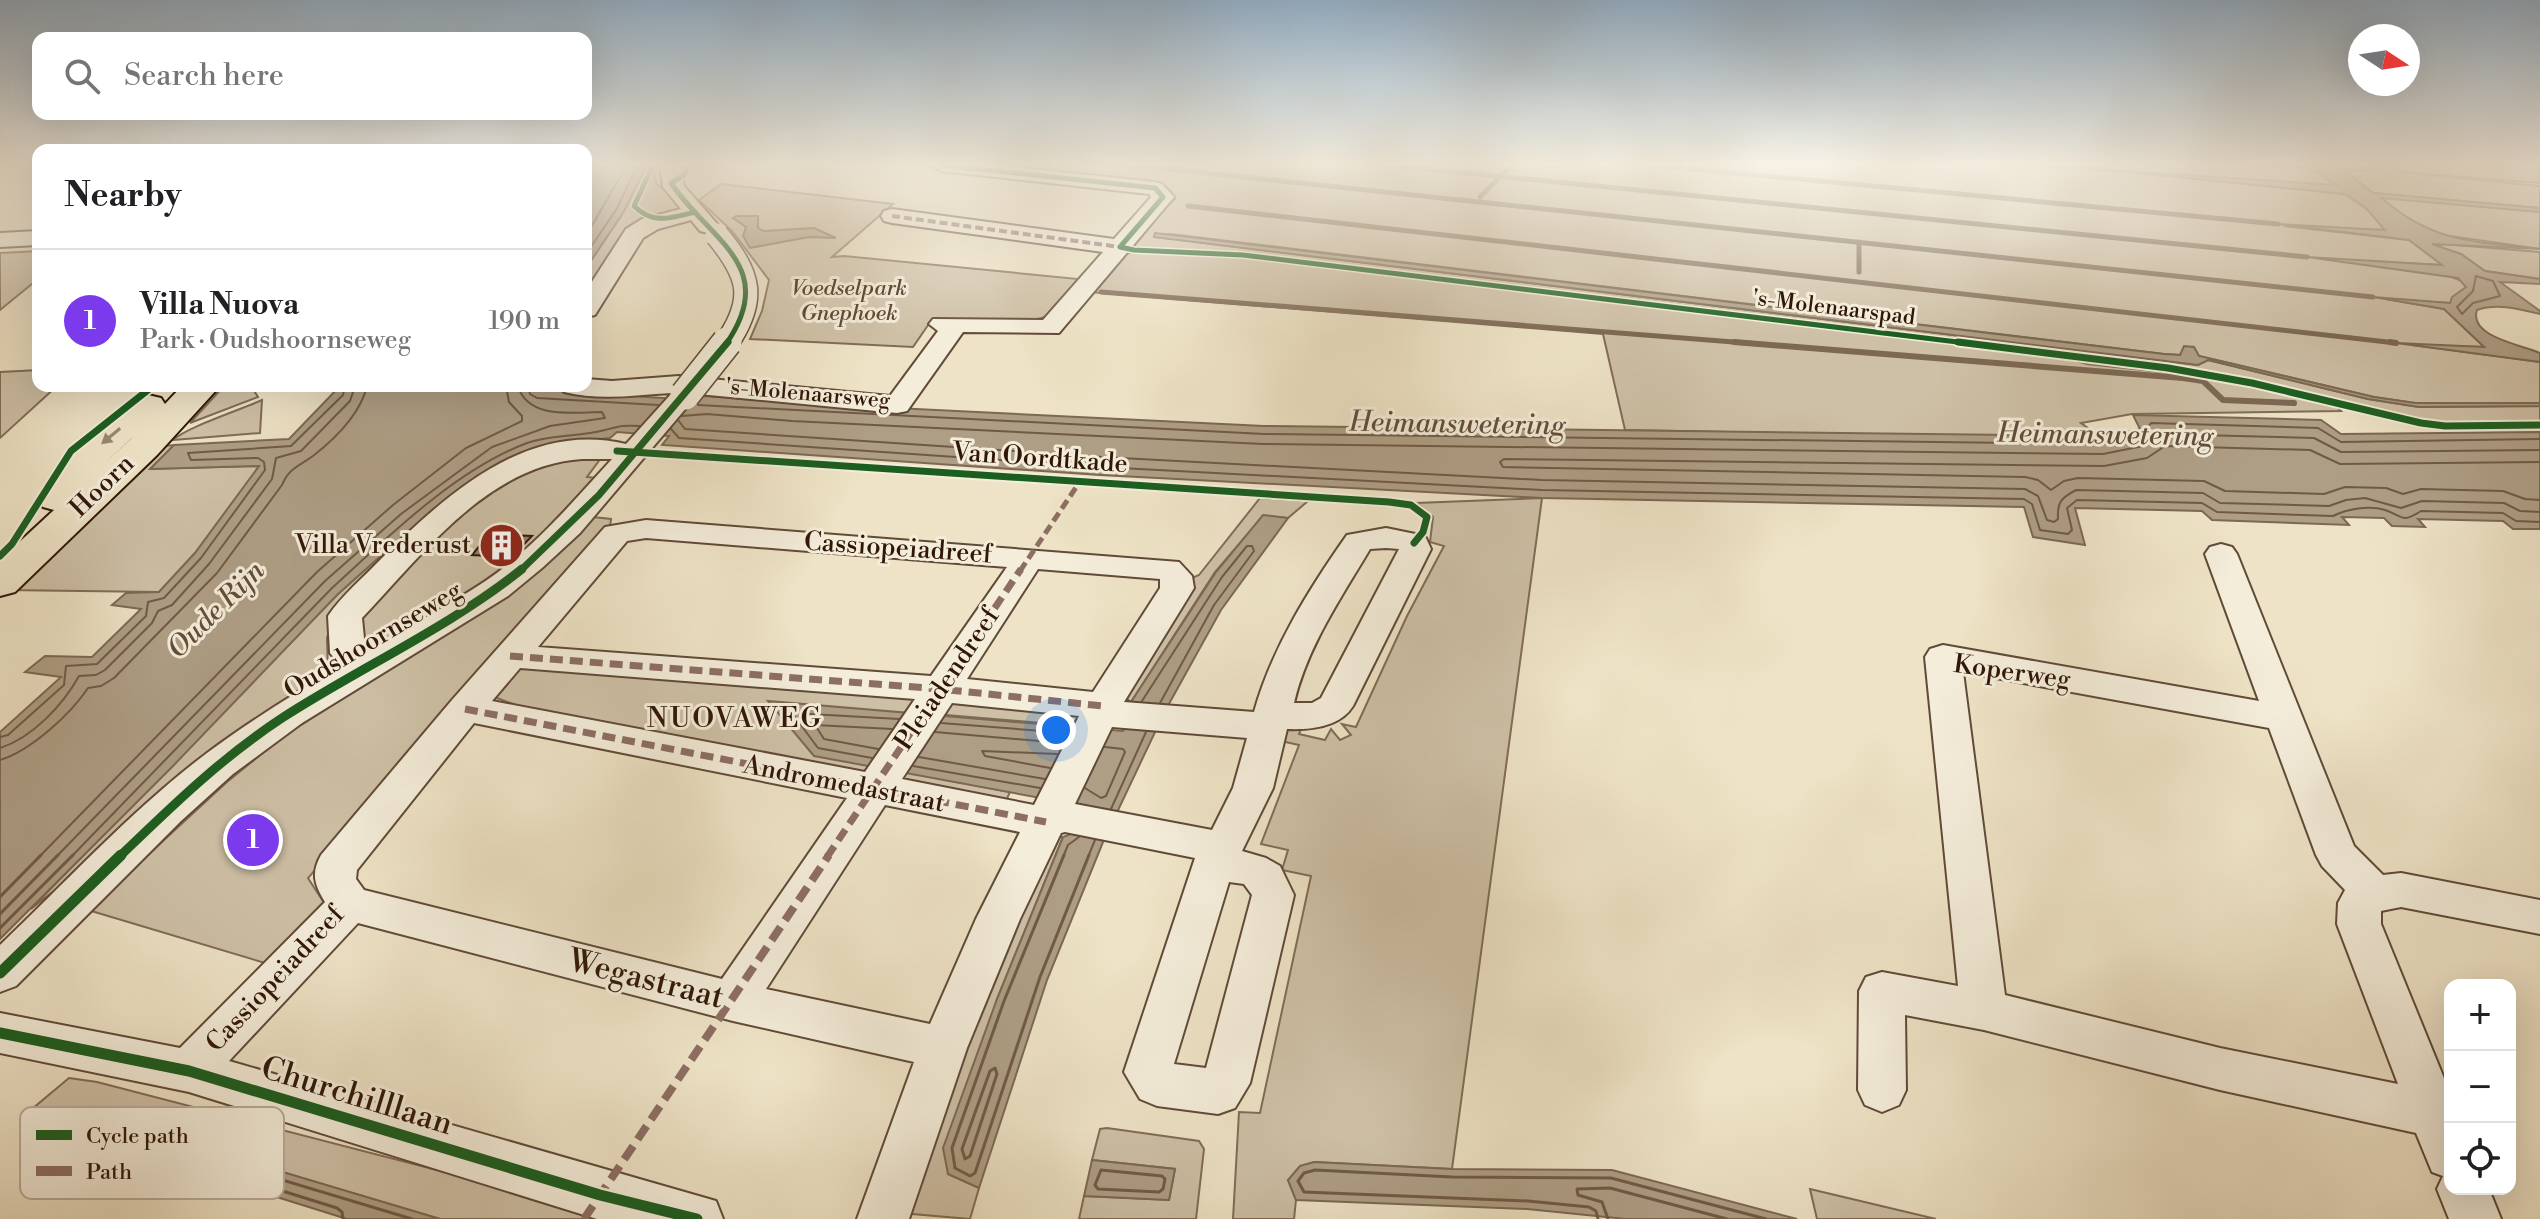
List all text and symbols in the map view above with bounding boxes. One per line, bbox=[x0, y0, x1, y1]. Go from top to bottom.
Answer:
north arrow bbox=[2348, 24, 2420, 96]
search box bbox=[32, 32, 592, 120]
icon: search bbox=[60, 54, 104, 98]
text: Search here bbox=[124, 57, 284, 95]
text: Nearby bbox=[64, 175, 182, 217]
park label: Voedselpark Gnephoek bbox=[791, 275, 907, 327]
street label: 's-Molenaarspad bbox=[1751, 285, 1917, 331]
text: Villa Nuova bbox=[140, 286, 299, 324]
text: 1 bbox=[84, 305, 96, 337]
text: 190 m bbox=[489, 305, 560, 337]
text: Park · Oudshoornseweg bbox=[140, 324, 411, 356]
street label: 's-Molenaarsweg bbox=[725, 373, 892, 415]
water label: Heimanswetering bbox=[1348, 405, 1567, 443]
water label: Heimanswetering bbox=[1996, 416, 2215, 454]
one-way arrow bbox=[102, 427, 122, 444]
street label: Van Oordtkade bbox=[950, 436, 1129, 480]
street label: Hoorn bbox=[63, 448, 141, 524]
building icon: Villa Vrederust bbox=[478, 521, 526, 569]
street label: Cassiopeiadreef bbox=[803, 525, 995, 571]
place label: Villa Vrederust bbox=[294, 529, 471, 561]
water label: Oude Rijn bbox=[160, 554, 272, 666]
street label: Oudshoornseweg bbox=[278, 574, 468, 706]
street label: Pleiadendreef bbox=[888, 600, 1007, 756]
street label: Koperweg bbox=[1951, 648, 2073, 696]
district label: NUOVAWEG bbox=[647, 701, 823, 736]
your location bbox=[1036, 710, 1076, 750]
street label: Andromedastraat bbox=[739, 749, 948, 819]
pin: 1 bbox=[227, 810, 279, 870]
street label: Cassiopeiadreef bbox=[199, 898, 352, 1059]
street label: Wegastraat bbox=[563, 940, 728, 1018]
map controls bbox=[2444, 979, 2516, 1195]
button: + bbox=[2444, 979, 2516, 1051]
street label: Churchilllaan bbox=[256, 1048, 458, 1144]
button: − bbox=[2444, 1051, 2516, 1123]
legend bbox=[20, 1107, 284, 1199]
text: Cycle path bbox=[86, 1123, 189, 1150]
button: locate bbox=[2444, 1123, 2516, 1195]
text: Path bbox=[86, 1159, 132, 1186]

